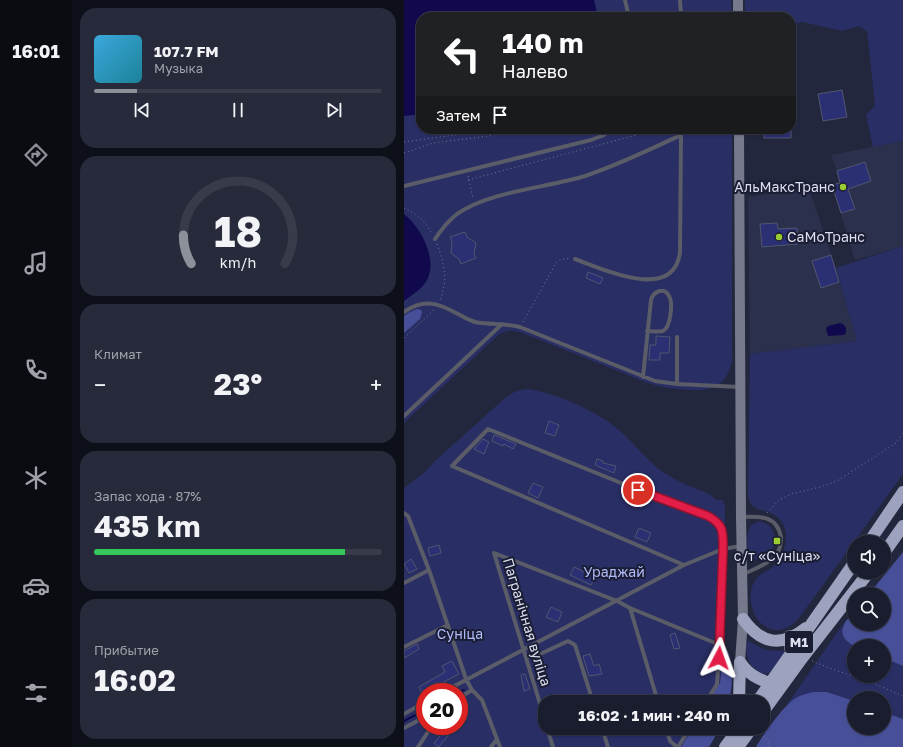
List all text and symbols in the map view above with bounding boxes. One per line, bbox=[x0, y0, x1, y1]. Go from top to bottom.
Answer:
text: 140 m bbox=[502, 26, 584, 59]
icon: left bbox=[436, 28, 488, 80]
text: 16:01 bbox=[12, 40, 60, 62]
text: 107.7 FM bbox=[154, 42, 219, 60]
text: Музыка bbox=[154, 60, 203, 76]
text: Налево bbox=[502, 60, 568, 82]
icon: previous bbox=[131, 99, 153, 121]
icon: pause bbox=[227, 99, 249, 121]
icon: next bbox=[323, 99, 345, 121]
icon: arrive bbox=[489, 104, 511, 126]
text: Затем bbox=[436, 106, 481, 124]
icon: directions bbox=[22, 141, 50, 169]
place label: АльМаксТранс bbox=[734, 178, 835, 195]
marker: АльМаксТранс bbox=[838, 182, 848, 192]
text: 18 bbox=[214, 205, 262, 255]
place label: СаМоТранс bbox=[787, 228, 865, 245]
marker: СаМоТранс bbox=[774, 232, 784, 242]
icon: music bbox=[22, 249, 50, 277]
text: km/h bbox=[220, 253, 256, 270]
text: Климат bbox=[94, 346, 142, 362]
icon: phone bbox=[22, 356, 50, 384]
text: 23° bbox=[214, 366, 262, 402]
text: − bbox=[94, 371, 106, 398]
text: + bbox=[370, 371, 382, 398]
icon: climate bbox=[22, 464, 50, 492]
pin bbox=[621, 473, 655, 507]
icon: arrive bbox=[627, 479, 649, 501]
text: Запас хода · 87% bbox=[94, 488, 201, 504]
text: 435 km bbox=[94, 508, 201, 544]
map controls bbox=[847, 535, 891, 735]
button: sound bbox=[847, 535, 891, 579]
marker: с/т «Суніца» bbox=[772, 536, 782, 546]
place label: с/т «Суніца» bbox=[734, 547, 821, 564]
street label: Пагранічная вуліца bbox=[500, 556, 555, 688]
park label: Ураджай bbox=[583, 563, 645, 580]
icon: car bbox=[22, 572, 50, 600]
button: search bbox=[847, 587, 891, 631]
park label: Суніца bbox=[437, 625, 483, 642]
road number: М1 bbox=[785, 631, 813, 653]
position arrow bbox=[698, 637, 740, 679]
button: + bbox=[847, 639, 891, 683]
text: Прибытие bbox=[94, 642, 159, 658]
text: 16:02 bbox=[94, 662, 176, 698]
icon: filters bbox=[22, 679, 50, 707]
speed limit sign: 20 bbox=[416, 683, 468, 735]
button: − bbox=[847, 691, 891, 735]
text: 16:02 · 1 мин · 240 m bbox=[578, 706, 730, 724]

